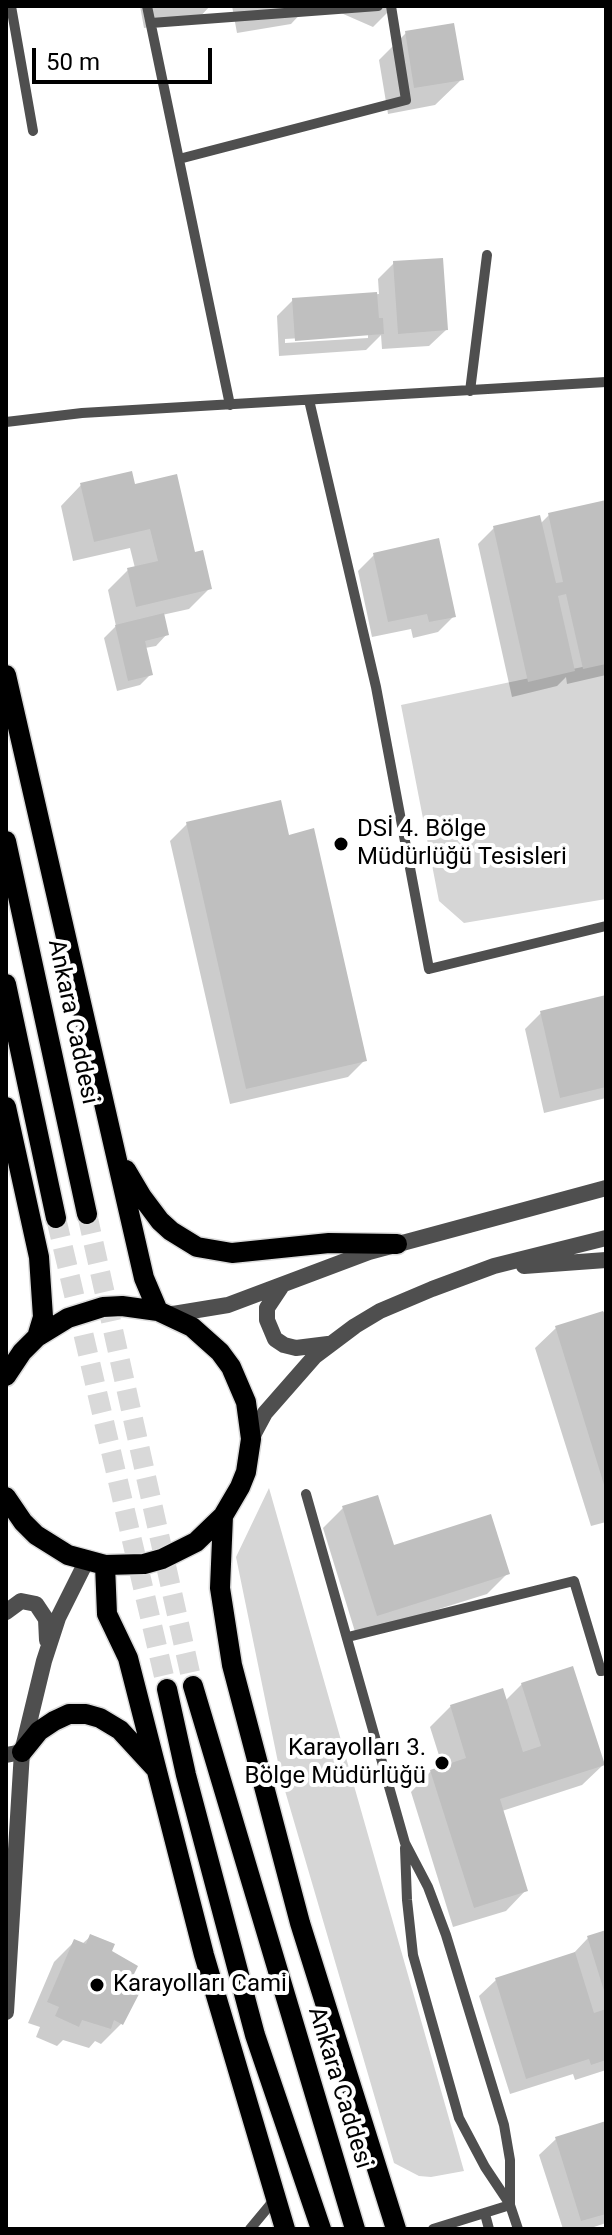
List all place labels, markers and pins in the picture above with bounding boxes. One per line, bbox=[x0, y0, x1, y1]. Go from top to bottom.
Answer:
place label: DSİ 4. Bölge Müdürlüğü Tesisleri bbox=[357, 816, 567, 872]
marker: DSİ 4. Bölge Müdürlüğü Tesisleri bbox=[332, 835, 350, 853]
place label: Karayolları 3. Bölge Müdürlüğü bbox=[245, 1735, 426, 1791]
marker: Karayolları 3. Bölge Müdürlüğü bbox=[433, 1754, 451, 1772]
place label: Karayolları Cami bbox=[113, 1971, 287, 1999]
marker: Karayolları Cami bbox=[88, 1976, 106, 1994]

